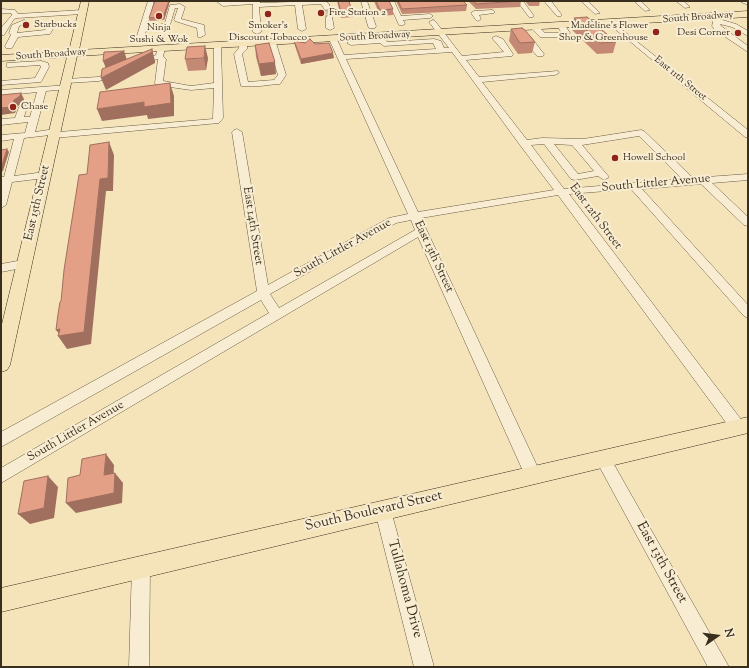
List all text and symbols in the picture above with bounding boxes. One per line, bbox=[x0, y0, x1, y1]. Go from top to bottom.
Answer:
place label: Fire Station 2 bbox=[329, 7, 386, 19]
marker: Fire Station 2 bbox=[316, 8, 326, 18]
marker: Smoker's Discount Tobacco bbox=[263, 9, 273, 19]
street label: South Broadway bbox=[662, 10, 734, 26]
marker: Ninja Sushi & Wok bbox=[154, 11, 164, 21]
place label: Starbucks bbox=[34, 19, 77, 31]
marker: Starbucks bbox=[21, 20, 31, 30]
place label: Smoker's Discount Tobacco bbox=[229, 20, 307, 44]
place label: Madeline's Flower Shop & Greenhouse bbox=[559, 20, 648, 44]
place label: Ninja Sushi & Wok bbox=[129, 22, 189, 46]
marker: Madeline's Flower Shop & Greenhouse bbox=[651, 27, 661, 37]
place label: Desi Corner bbox=[677, 27, 730, 39]
marker: Desi Corner bbox=[733, 28, 743, 38]
street label: South Broadway bbox=[339, 29, 411, 45]
street label: South Broadway bbox=[15, 47, 87, 63]
street label: East 11th Street bbox=[651, 54, 709, 104]
place label: Chase bbox=[21, 101, 48, 113]
marker: Chase bbox=[8, 102, 18, 112]
place label: Howell School bbox=[623, 152, 685, 164]
marker: Howell School bbox=[610, 153, 620, 163]
street label: East 15th Street bbox=[22, 164, 54, 242]
street label: South Littler Avenue bbox=[601, 172, 711, 196]
street label: East 12th Street bbox=[566, 181, 624, 253]
street label: East 14th Street bbox=[239, 186, 265, 266]
street label: South Littler Avenue bbox=[292, 216, 394, 282]
street label: East 13th Street bbox=[410, 219, 456, 295]
street label: South Littler Avenue bbox=[25, 398, 127, 466]
street label: South Boulevard Street bbox=[304, 488, 444, 536]
street label: East 13th Street bbox=[632, 519, 690, 607]
street label: Tullahoma Drive bbox=[383, 538, 425, 640]
north arrow bbox=[697, 616, 737, 656]
text: N bbox=[720, 627, 737, 639]

